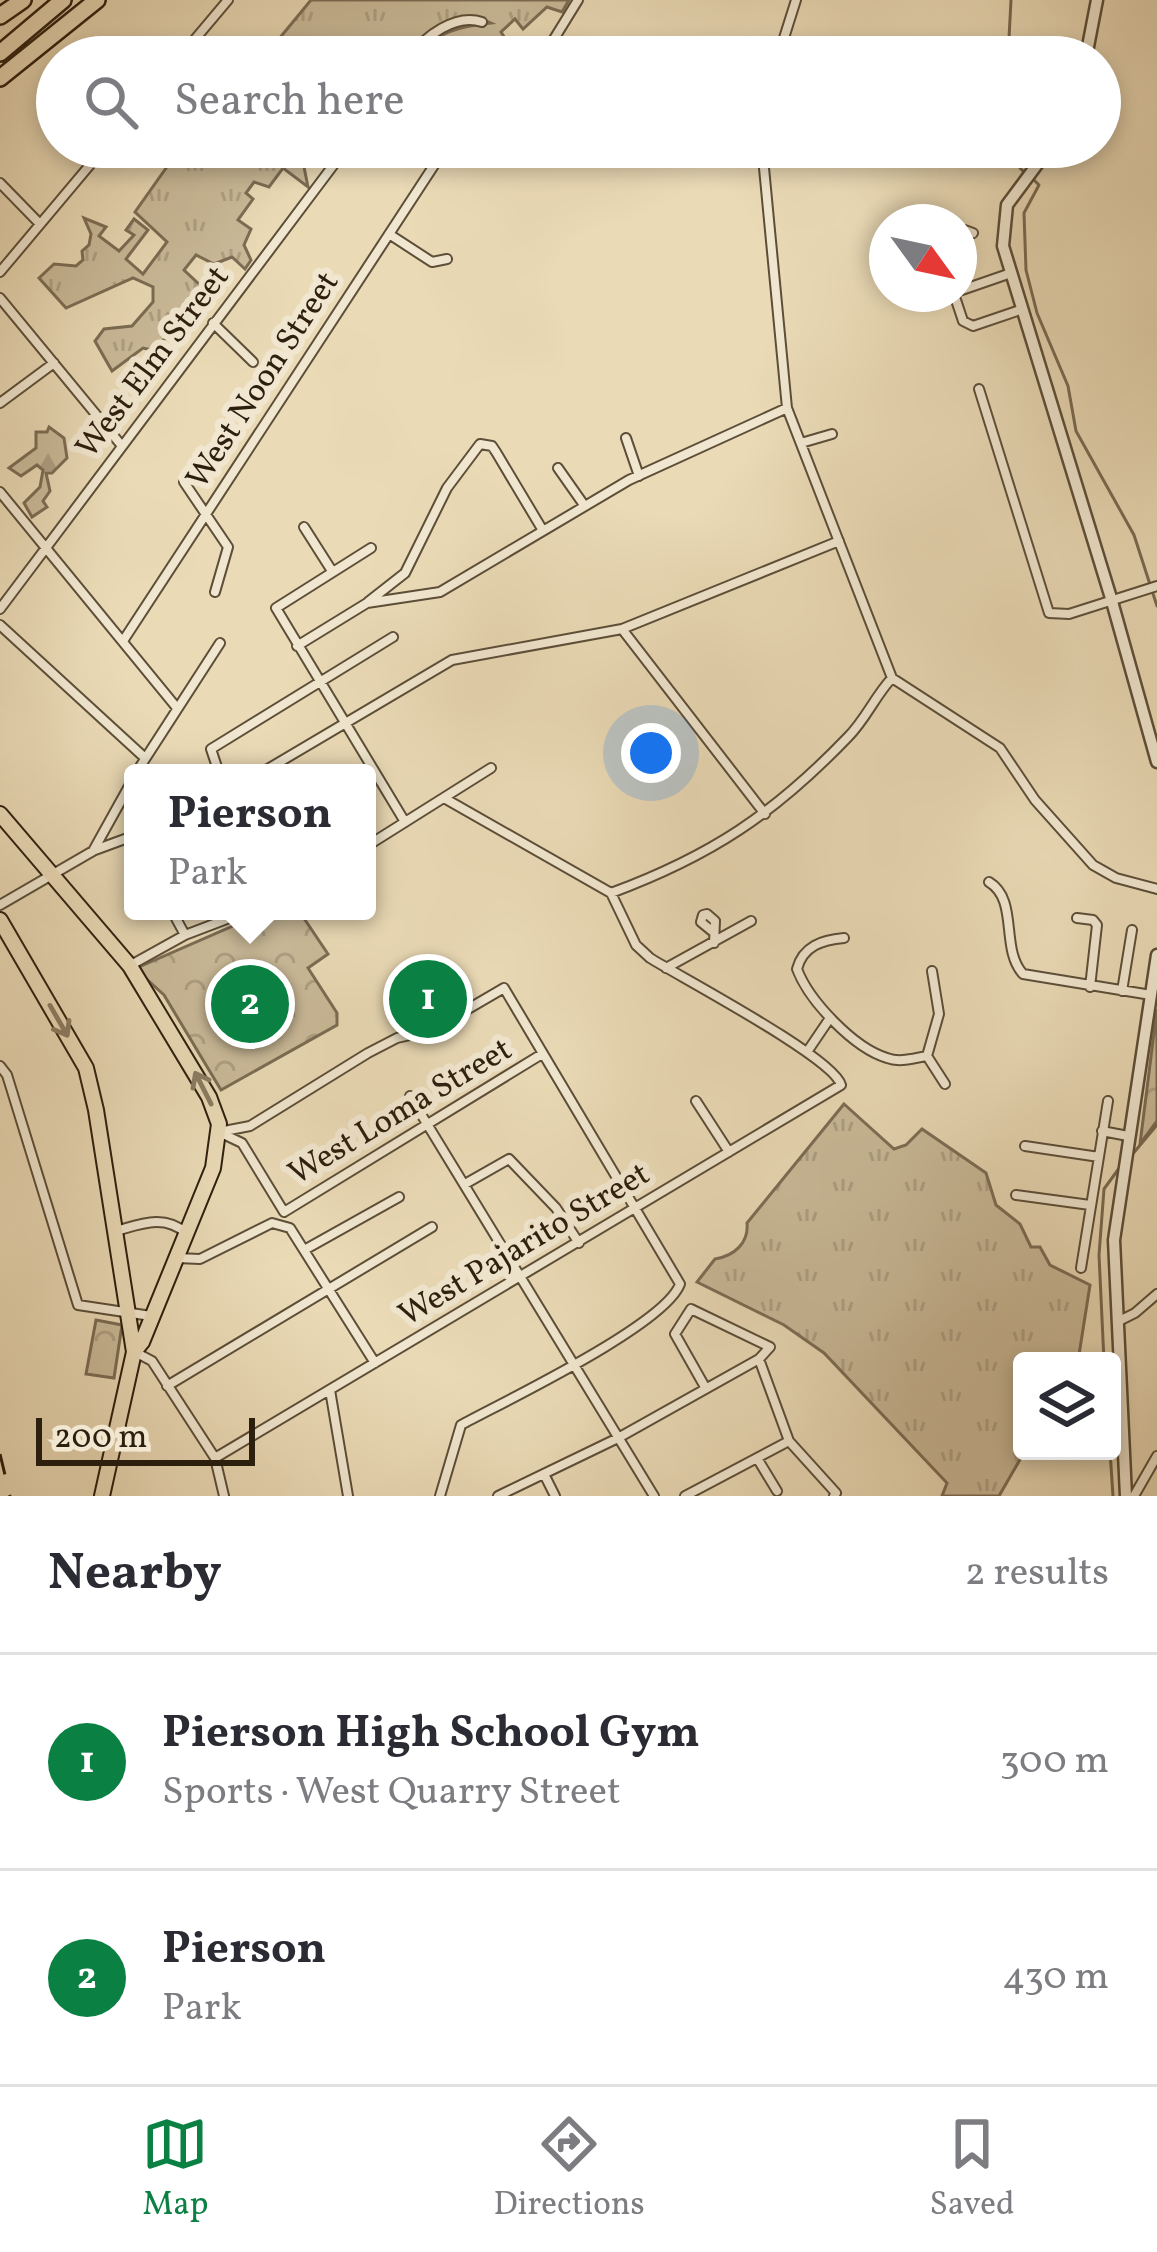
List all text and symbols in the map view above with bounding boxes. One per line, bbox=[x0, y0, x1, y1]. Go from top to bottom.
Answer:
search box bbox=[36, 36, 1121, 168]
icon: search bbox=[78, 69, 144, 135]
text: Search here bbox=[174, 71, 405, 134]
north arrow bbox=[869, 204, 977, 312]
street label: West Elm Street bbox=[66, 257, 242, 469]
street label: West Noon Street bbox=[176, 263, 352, 499]
your location bbox=[621, 723, 681, 783]
popup bbox=[124, 764, 376, 920]
text: Pierson bbox=[168, 784, 332, 847]
text: Park bbox=[168, 847, 248, 901]
pin: 1 bbox=[389, 954, 467, 1044]
pin: 2 bbox=[211, 959, 289, 1049]
one-way arrow bbox=[47, 1003, 71, 1038]
street label: West Loma Street bbox=[281, 1028, 521, 1198]
one-way arrow bbox=[191, 1071, 214, 1106]
street label: West Pajarito Street bbox=[391, 1153, 659, 1339]
map controls bbox=[1013, 1352, 1121, 1460]
button: layers bbox=[1013, 1352, 1121, 1460]
scale bar bbox=[36, 1412, 255, 1465]
text: 200 m bbox=[54, 1416, 148, 1462]
text: Nearby bbox=[48, 1539, 222, 1610]
text: 2 results bbox=[965, 1547, 1109, 1601]
text: Pierson High School Gym bbox=[162, 1703, 700, 1766]
text: 1 bbox=[79, 1735, 95, 1789]
text: 300 m bbox=[1000, 1735, 1109, 1789]
text: Sports · West Quarry Street bbox=[162, 1766, 621, 1820]
text: Pierson bbox=[162, 1919, 326, 1982]
text: 2 bbox=[77, 1951, 97, 2005]
text: 430 m bbox=[1002, 1951, 1109, 2005]
text: Park bbox=[162, 1982, 242, 2036]
tab: Map bbox=[142, 2111, 209, 2229]
tab: Directions bbox=[493, 2111, 645, 2229]
tab: Saved bbox=[930, 2111, 1015, 2229]

